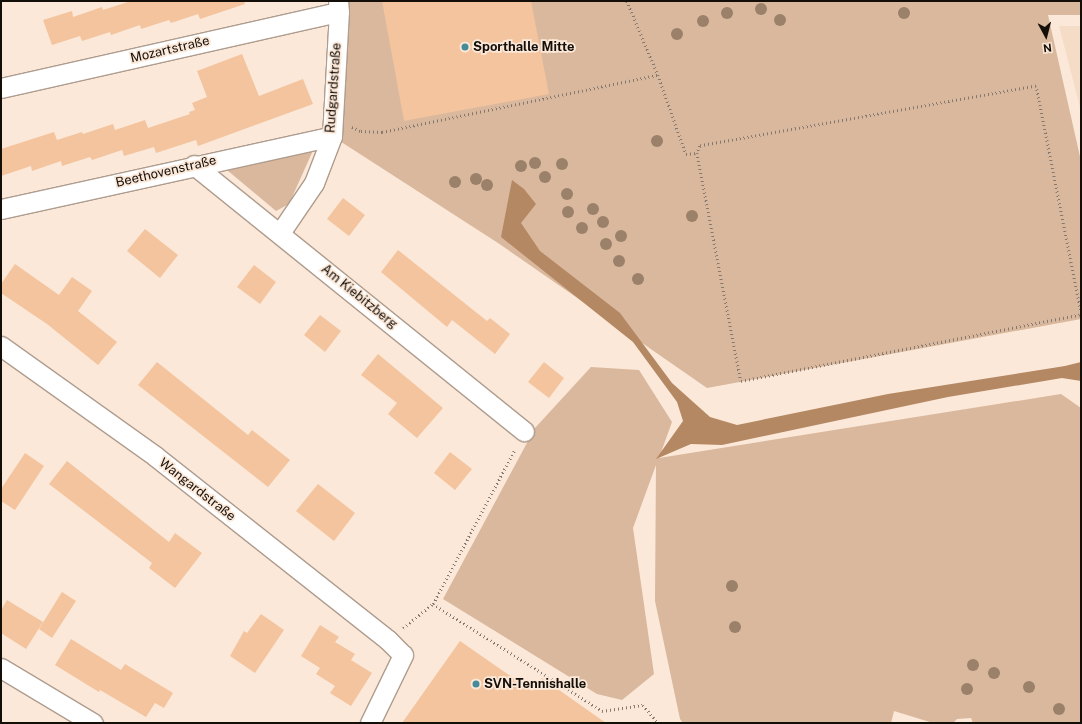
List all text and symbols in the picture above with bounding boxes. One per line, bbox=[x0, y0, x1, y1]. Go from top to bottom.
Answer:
north arrow bbox=[1026, 16, 1066, 56]
street label: Mozartstraße bbox=[129, 33, 211, 67]
place label: Sporthalle Mitte bbox=[473, 39, 575, 55]
text: N bbox=[1042, 41, 1052, 54]
street label: Rudgardstraße bbox=[323, 42, 345, 134]
marker: Sporthalle Mitte bbox=[460, 42, 470, 52]
street label: Beethovenstraße bbox=[114, 153, 218, 191]
street label: Am Kiebitzberg bbox=[318, 262, 400, 332]
street label: Wangardstraße bbox=[156, 455, 238, 525]
place label: SVN-Tennishalle bbox=[484, 676, 586, 692]
marker: SVN-Tennishalle bbox=[471, 679, 481, 689]

